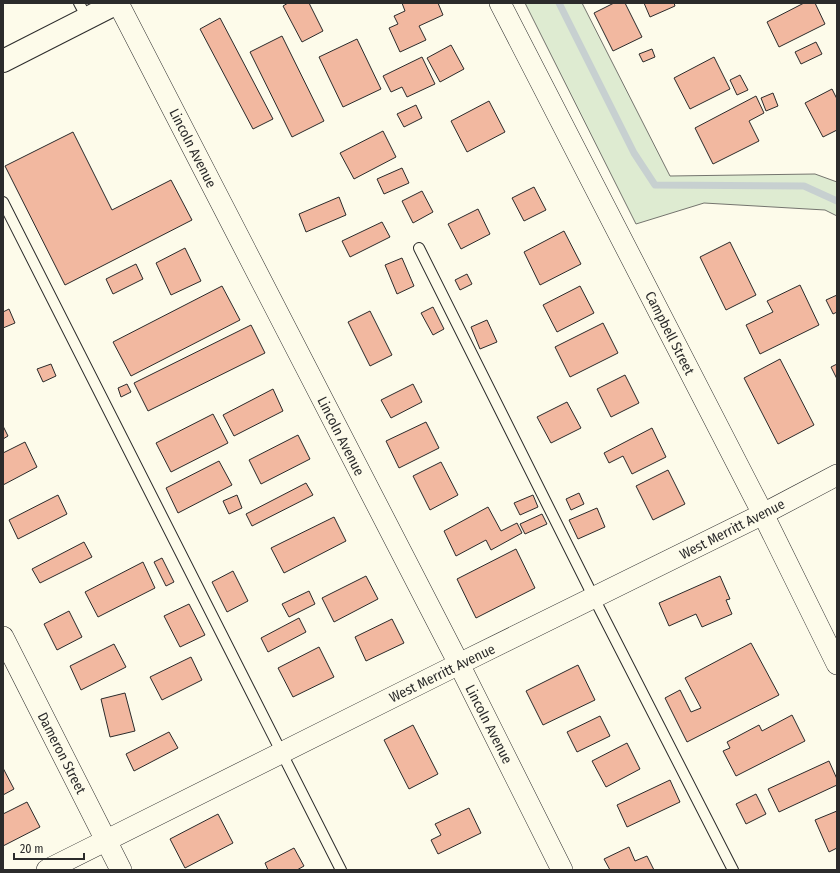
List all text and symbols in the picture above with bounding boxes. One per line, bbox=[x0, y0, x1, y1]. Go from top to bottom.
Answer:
street label: Lincoln Avenue bbox=[165, 106, 220, 191]
street label: Campbell Street bbox=[641, 289, 698, 378]
street label: Lincoln Avenue bbox=[313, 394, 368, 479]
street label: West Merritt Avenue bbox=[677, 496, 788, 563]
street label: West Merritt Avenue bbox=[386, 640, 498, 706]
street label: Lincoln Avenue bbox=[461, 682, 516, 767]
street label: Dameron Street bbox=[34, 709, 90, 797]
scale bar bbox=[14, 835, 84, 861]
text: 20 m bbox=[20, 842, 44, 856]

